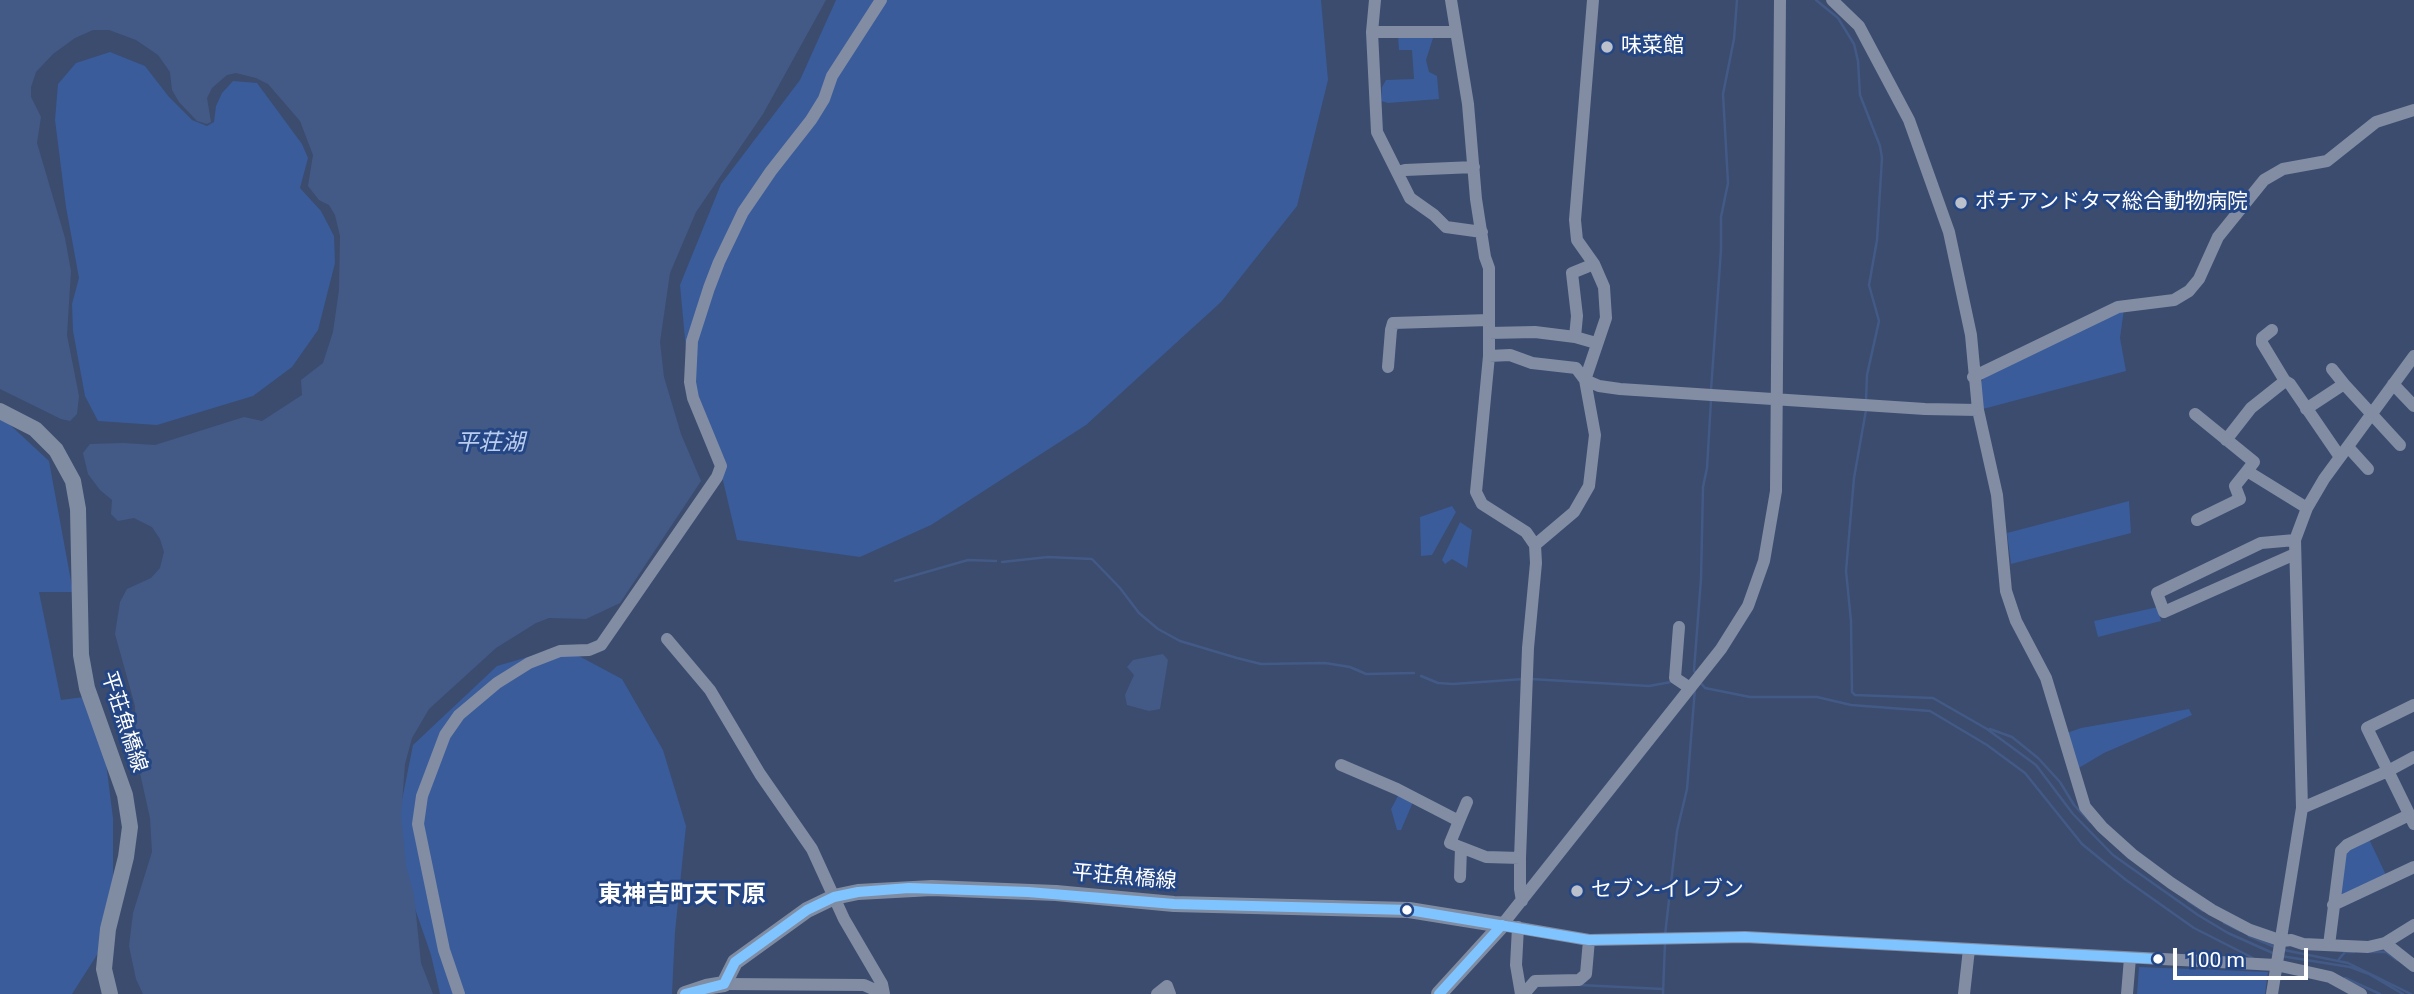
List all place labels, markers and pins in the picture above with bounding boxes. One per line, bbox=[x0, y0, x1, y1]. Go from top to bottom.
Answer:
place label: 味菜館 bbox=[1621, 34, 1684, 60]
marker: 味菜館 bbox=[1599, 39, 1615, 55]
place label: ポチアンドタマ総合動物病院 bbox=[1975, 190, 2248, 216]
marker: ポチアンドタマ総合動物病院 bbox=[1953, 195, 1969, 211]
place label: セブン-イレブン bbox=[1591, 878, 1744, 904]
marker: セブン-イレブン bbox=[1569, 883, 1585, 899]
unlabelled marker bbox=[1400, 903, 1414, 917]
unlabelled marker bbox=[2151, 952, 2165, 966]

